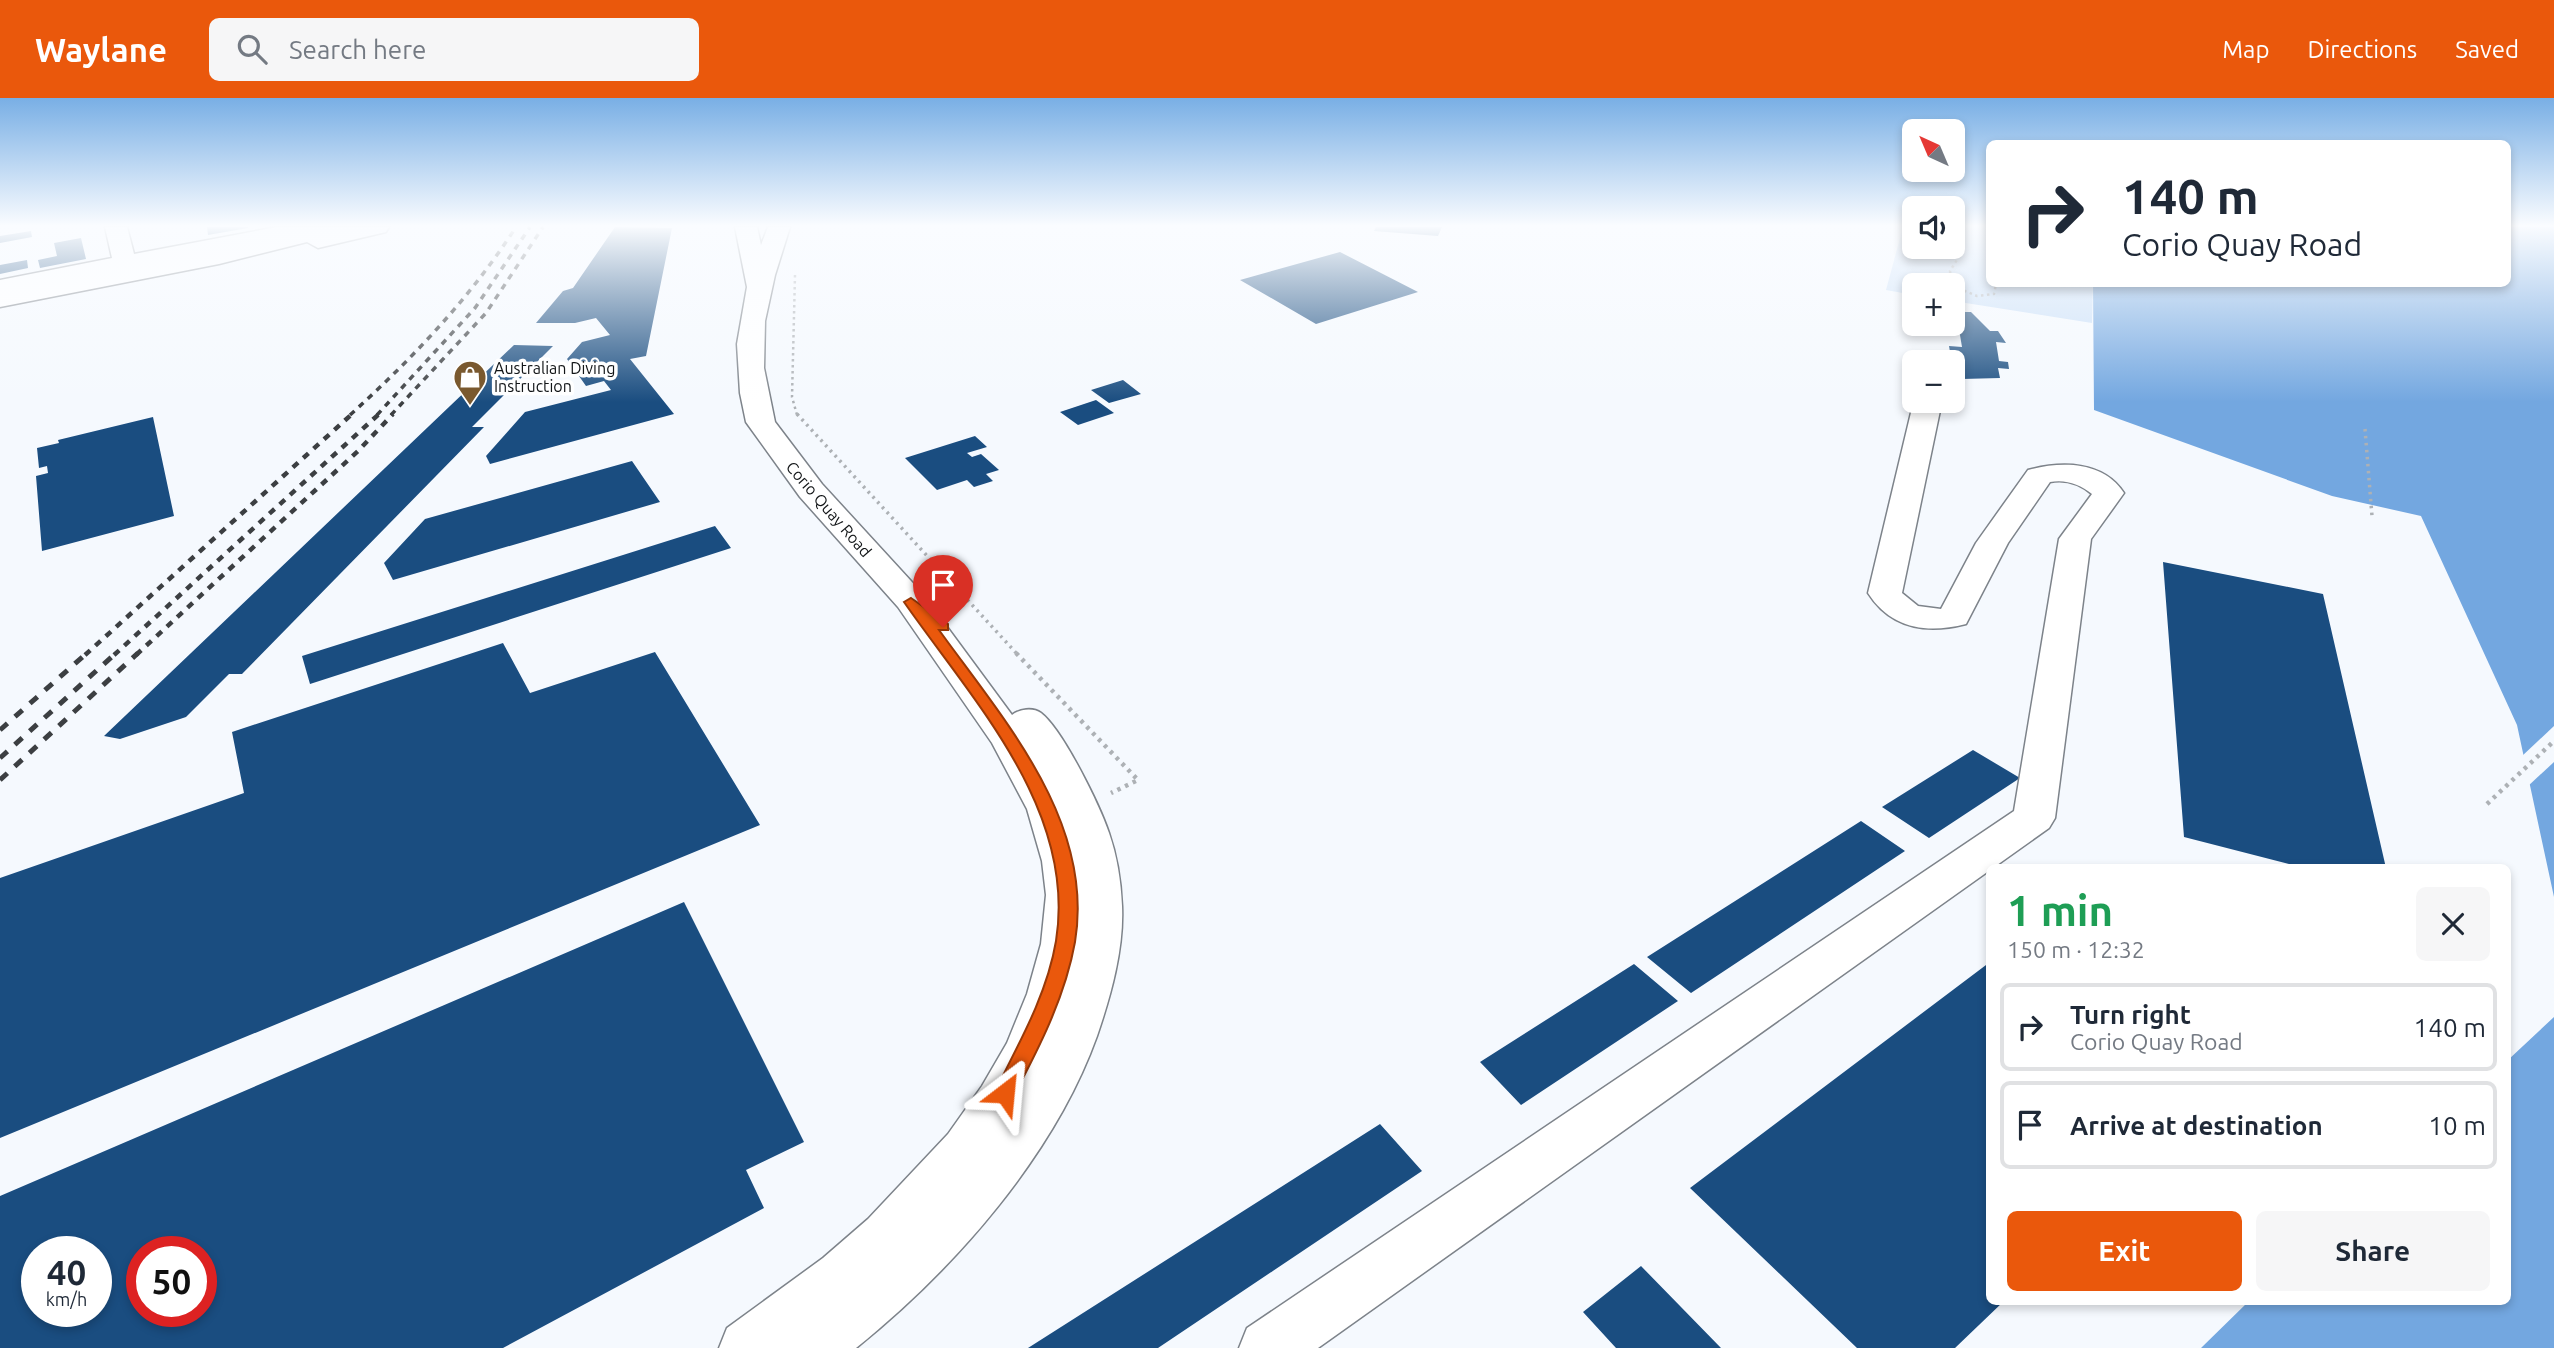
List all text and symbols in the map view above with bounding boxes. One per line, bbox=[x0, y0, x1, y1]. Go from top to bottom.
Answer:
search box bbox=[209, 18, 699, 81]
icon: search bbox=[233, 30, 271, 68]
text: Waylane bbox=[35, 31, 167, 68]
text: Search here bbox=[289, 35, 426, 64]
text: Map bbox=[2222, 36, 2269, 63]
text: Directions bbox=[2307, 36, 2417, 63]
text: Saved bbox=[2455, 36, 2519, 63]
north arrow bbox=[1902, 119, 1965, 182]
map controls bbox=[1902, 119, 1965, 413]
icon: right bbox=[2007, 168, 2098, 259]
text: 140 m bbox=[2122, 168, 2259, 223]
button: sound bbox=[1902, 196, 1965, 259]
text: Corio Quay Road bbox=[2122, 226, 2362, 262]
button: + bbox=[1902, 273, 1965, 336]
button: − bbox=[1902, 350, 1965, 413]
shop icon: Australian Diving Instruction bbox=[451, 358, 489, 407]
place label: Australian Diving Instruction bbox=[494, 359, 615, 395]
street label: Corio Quay Road bbox=[783, 458, 875, 560]
pin bbox=[913, 555, 973, 627]
icon: arrive bbox=[924, 566, 962, 604]
text: 1 min bbox=[2007, 887, 2113, 934]
button: close bbox=[2416, 887, 2490, 961]
text: 150 m · 12:32 bbox=[2007, 937, 2145, 962]
text: Turn right bbox=[2070, 1000, 2191, 1029]
icon: right bbox=[2011, 1008, 2049, 1046]
text: 140 m bbox=[2414, 1013, 2486, 1042]
text: Corio Quay Road bbox=[2070, 1029, 2243, 1054]
position arrow bbox=[968, 1056, 1042, 1130]
icon: arrive bbox=[2011, 1106, 2049, 1144]
text: Arrive at destination bbox=[2070, 1111, 2323, 1140]
text: 10 m bbox=[2428, 1111, 2486, 1140]
button: Exit bbox=[2007, 1211, 2242, 1291]
button: Share bbox=[2256, 1211, 2490, 1291]
speed limit sign: 50 bbox=[126, 1236, 217, 1327]
text: 40 bbox=[47, 1252, 86, 1292]
text: km/h bbox=[46, 1289, 87, 1309]

